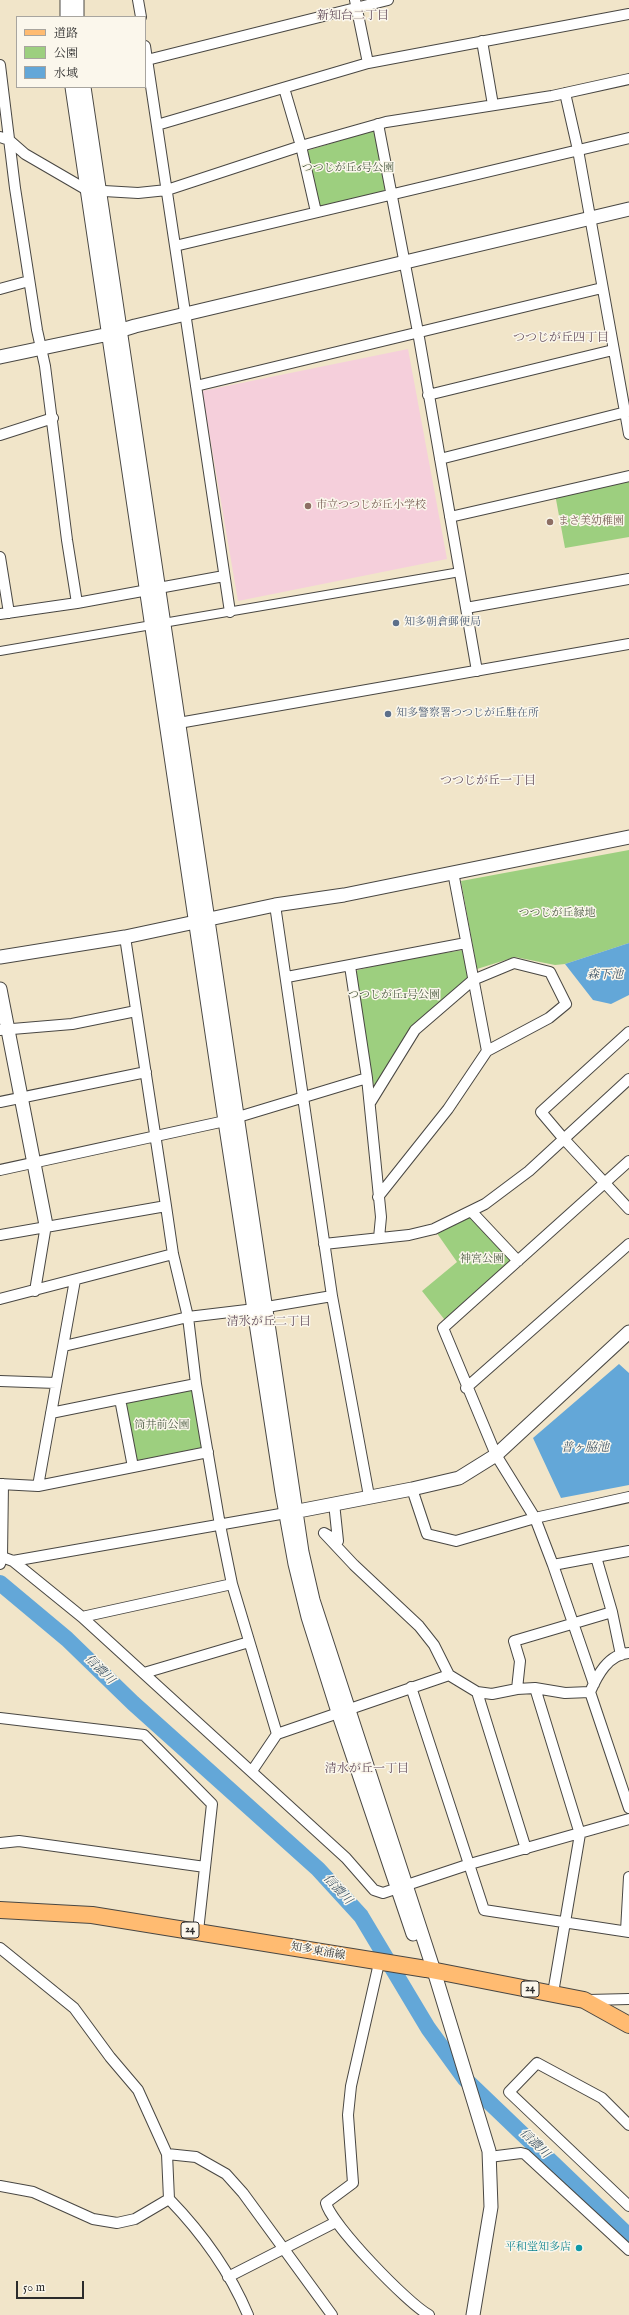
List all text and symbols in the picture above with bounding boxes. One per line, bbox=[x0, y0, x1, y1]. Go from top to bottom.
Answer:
district label: 新知台二丁目 bbox=[317, 10, 389, 24]
legend bbox=[16, 16, 146, 88]
text: 道路 bbox=[54, 26, 78, 41]
text: 公園 bbox=[54, 46, 78, 61]
text: 水域 bbox=[54, 66, 78, 81]
park label: つつじが丘6号公園 bbox=[302, 162, 394, 176]
district label: つつじが丘四丁目 bbox=[513, 332, 609, 346]
place label: 市立つつじが丘小学校 bbox=[316, 499, 426, 513]
marker: 市立つつじが丘小学校 bbox=[303, 501, 313, 511]
place label: まさ美幼稚園 bbox=[558, 515, 624, 529]
marker: まさ美幼稚園 bbox=[545, 517, 555, 527]
place label: 知多朝倉郵便局 bbox=[404, 616, 481, 630]
marker: 知多朝倉郵便局 bbox=[391, 618, 401, 628]
place label: 知多警察署つつじが丘駐在所 bbox=[396, 707, 539, 721]
marker: 知多警察署つつじが丘駐在所 bbox=[383, 709, 393, 719]
district label: つつじが丘一丁目 bbox=[440, 775, 536, 789]
park label: つつじが丘緑地 bbox=[519, 907, 595, 921]
water label: 森下池 bbox=[587, 969, 623, 983]
park label: つつじが丘1号公園 bbox=[348, 989, 440, 1003]
park label: 神宮公園 bbox=[460, 1253, 504, 1267]
district label: 清水が丘二丁目 bbox=[227, 1316, 311, 1330]
park label: 筒井前公園 bbox=[135, 1419, 189, 1433]
water label: 普ヶ脇池 bbox=[561, 1442, 609, 1456]
water label: 信濃川 bbox=[81, 1652, 117, 1688]
district label: 清水が丘一丁目 bbox=[325, 1763, 409, 1777]
water label: 信濃川 bbox=[319, 1872, 355, 1908]
road number: 24 bbox=[181, 1922, 199, 1938]
street label: 知多東浦線 bbox=[290, 1941, 346, 1963]
road number: 24 bbox=[521, 1981, 539, 1997]
water label: 信濃川 bbox=[516, 2126, 552, 2162]
place label: 平和堂知多店 bbox=[505, 2241, 571, 2255]
marker: 平和堂知多店 bbox=[574, 2243, 584, 2253]
scale bar bbox=[18, 2273, 86, 2299]
text: 50 m bbox=[23, 2280, 45, 2295]

